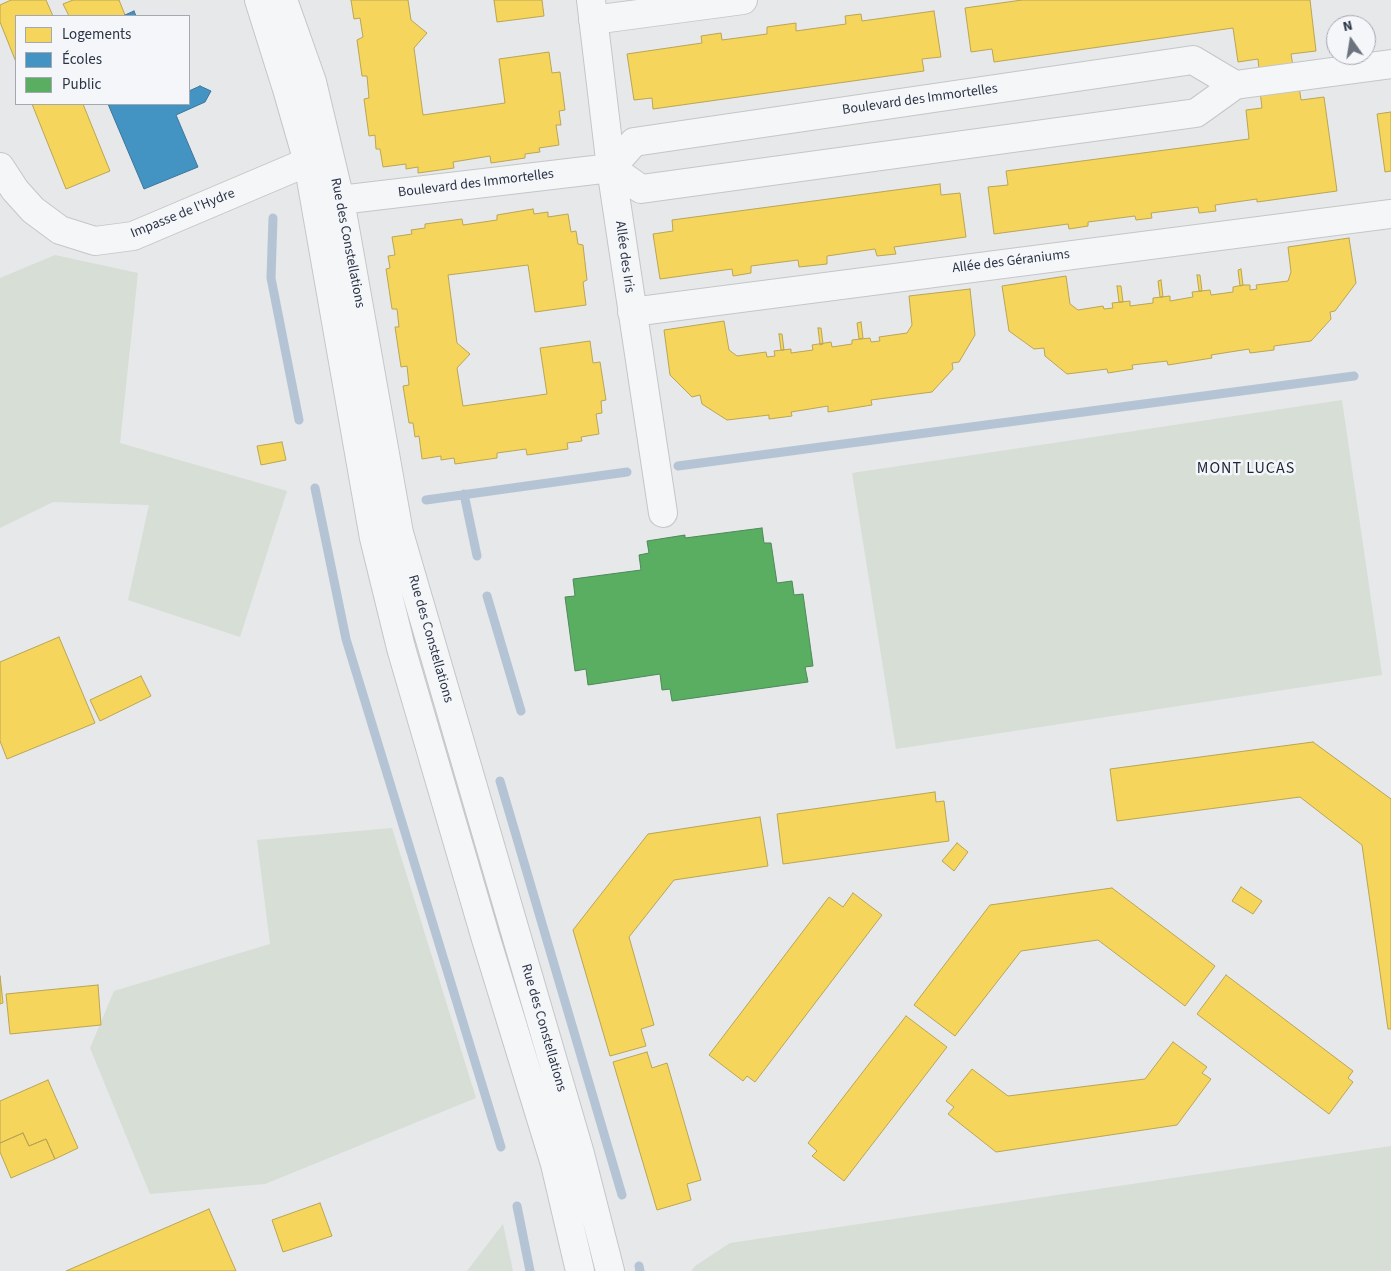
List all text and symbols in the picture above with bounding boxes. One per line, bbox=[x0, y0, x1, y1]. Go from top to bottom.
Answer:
legend bbox=[15, 15, 190, 105]
north arrow bbox=[1326, 15, 1376, 65]
text: N bbox=[1341, 16, 1355, 37]
text: Logements bbox=[62, 24, 131, 45]
text: Écoles bbox=[62, 49, 102, 70]
text: Public bbox=[62, 74, 101, 95]
street label: Boulevard des Immortelles bbox=[841, 81, 999, 119]
street label: Boulevard des Immortelles bbox=[397, 166, 555, 202]
street label: Rue des Constellations bbox=[326, 176, 368, 310]
street label: Impasse de l'Hydre bbox=[128, 185, 238, 243]
street label: Allée des Iris bbox=[611, 220, 637, 294]
street label: Allée des Géraniums bbox=[951, 246, 1071, 278]
district label: MONT LUCAS bbox=[1196, 459, 1296, 479]
street label: Rue des Constellations bbox=[404, 573, 456, 705]
street label: Rue des Constellations bbox=[517, 962, 569, 1094]

